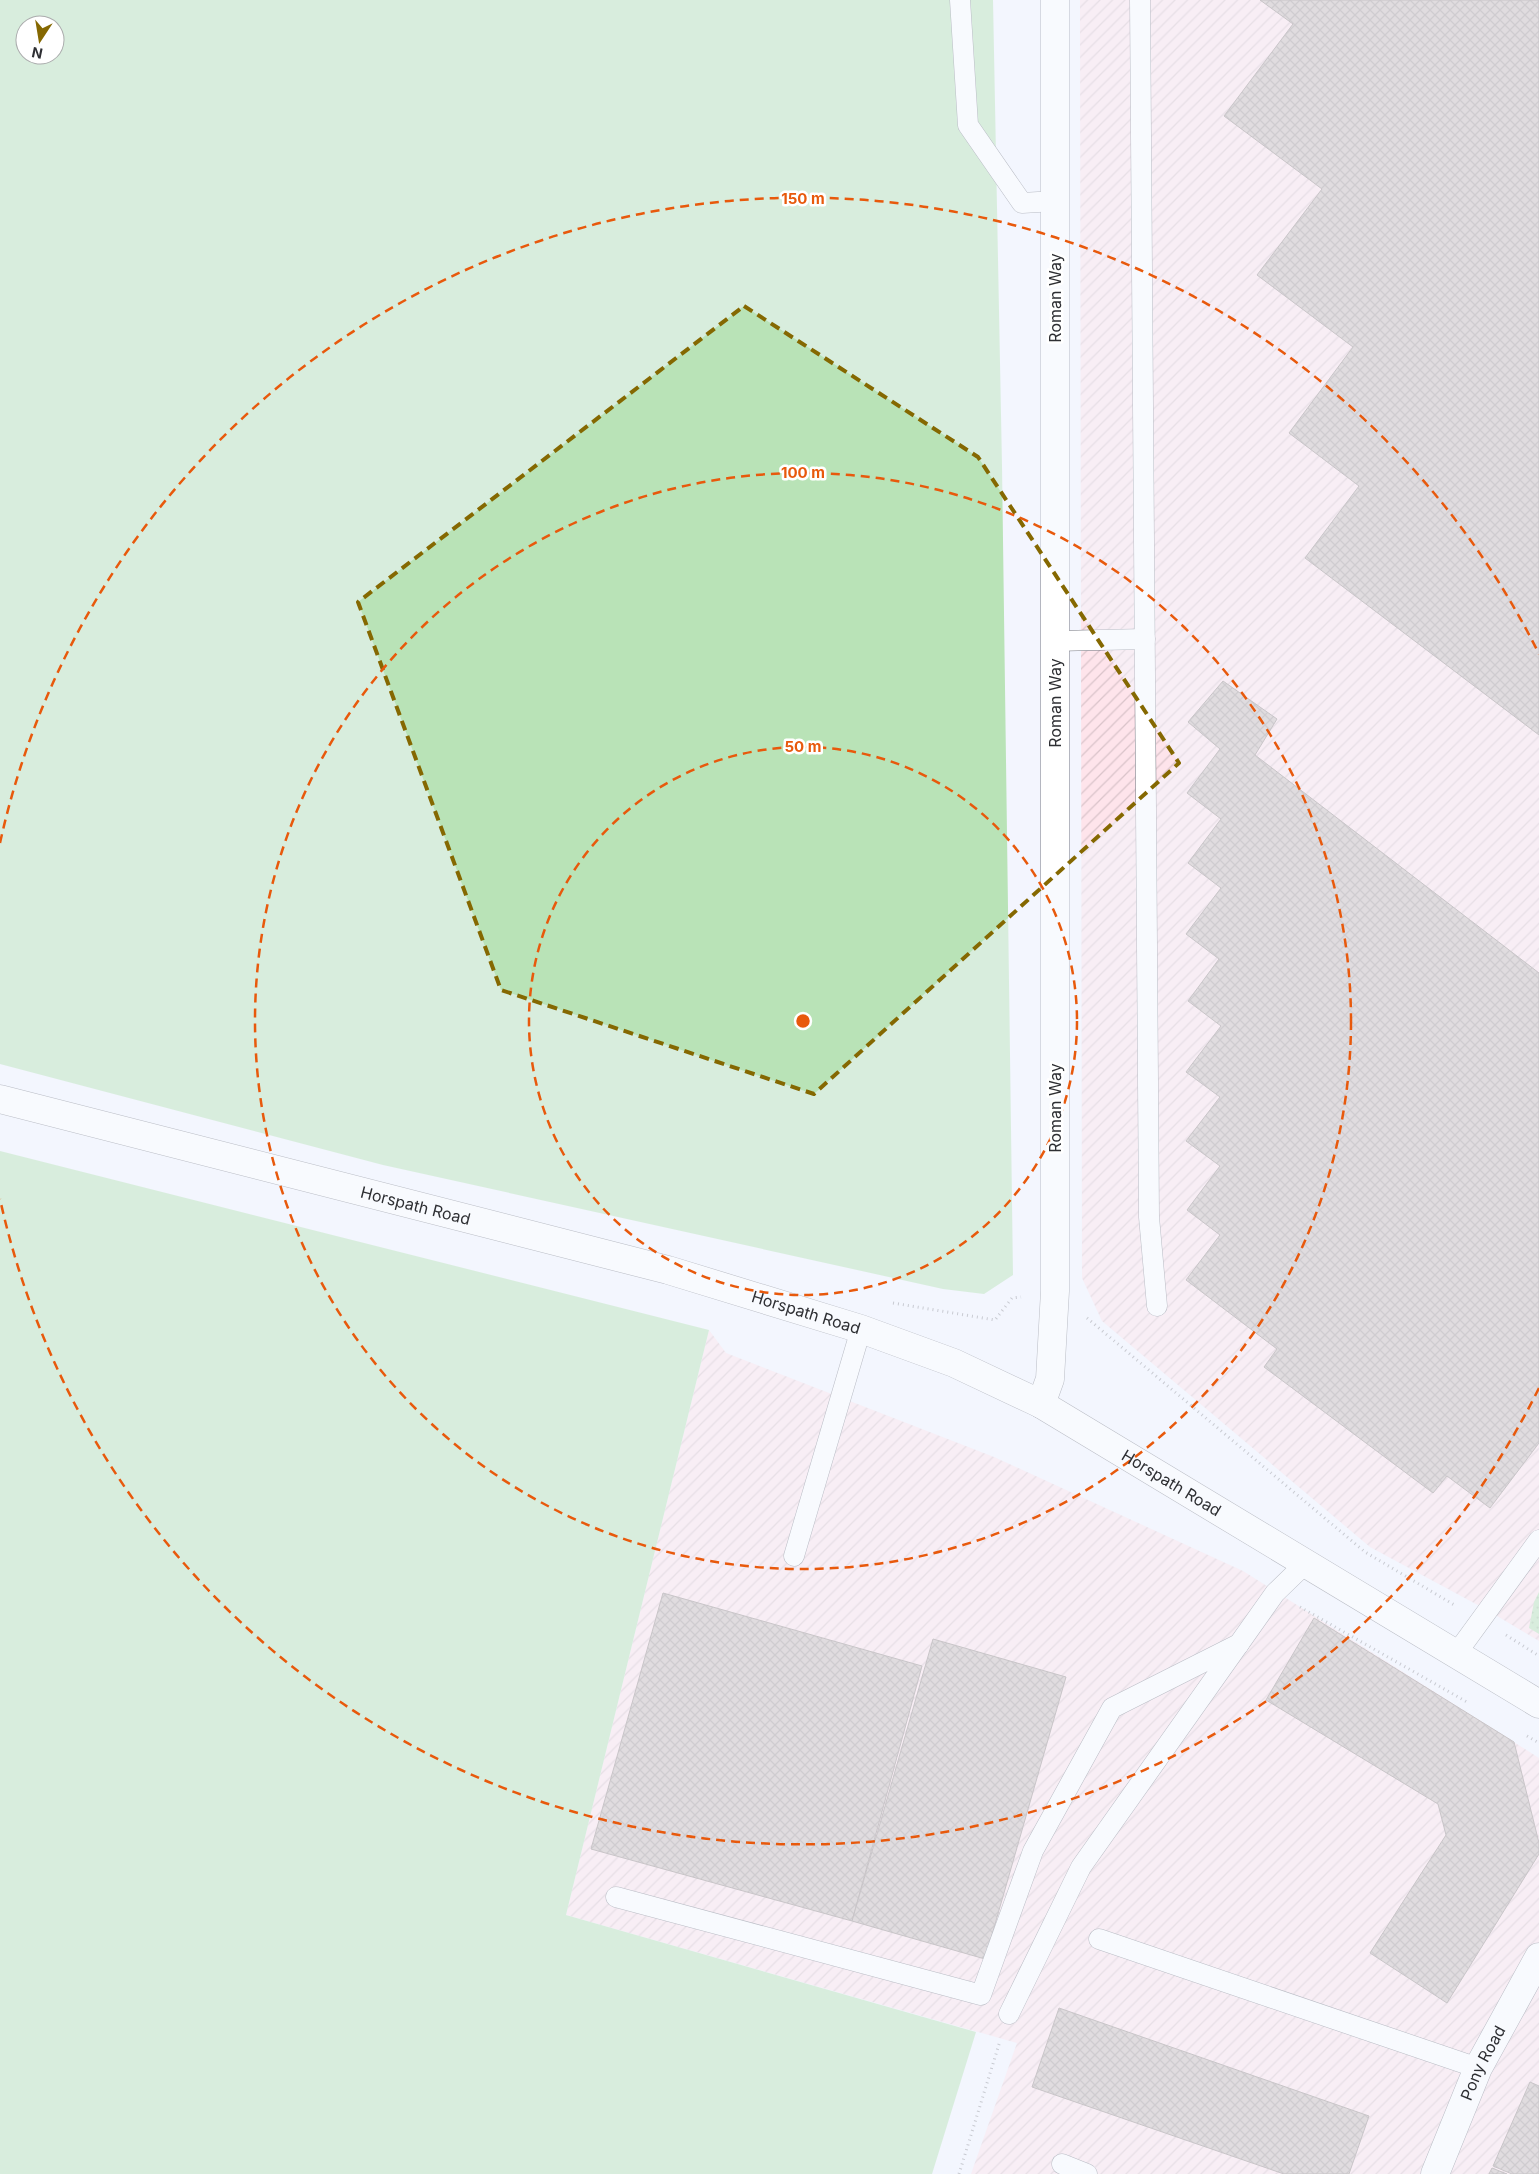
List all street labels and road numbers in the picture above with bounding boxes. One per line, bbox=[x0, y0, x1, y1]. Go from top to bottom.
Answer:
street label: Roman Way bbox=[1045, 253, 1065, 343]
street label: Roman Way bbox=[1045, 658, 1065, 748]
street label: Roman Way bbox=[1045, 1063, 1065, 1153]
street label: Horspath Road bbox=[359, 1182, 473, 1229]
street label: Horspath Road bbox=[749, 1286, 863, 1338]
street label: Horspath Road bbox=[1118, 1445, 1225, 1520]
street label: Pony Road bbox=[1456, 2022, 1509, 2103]

